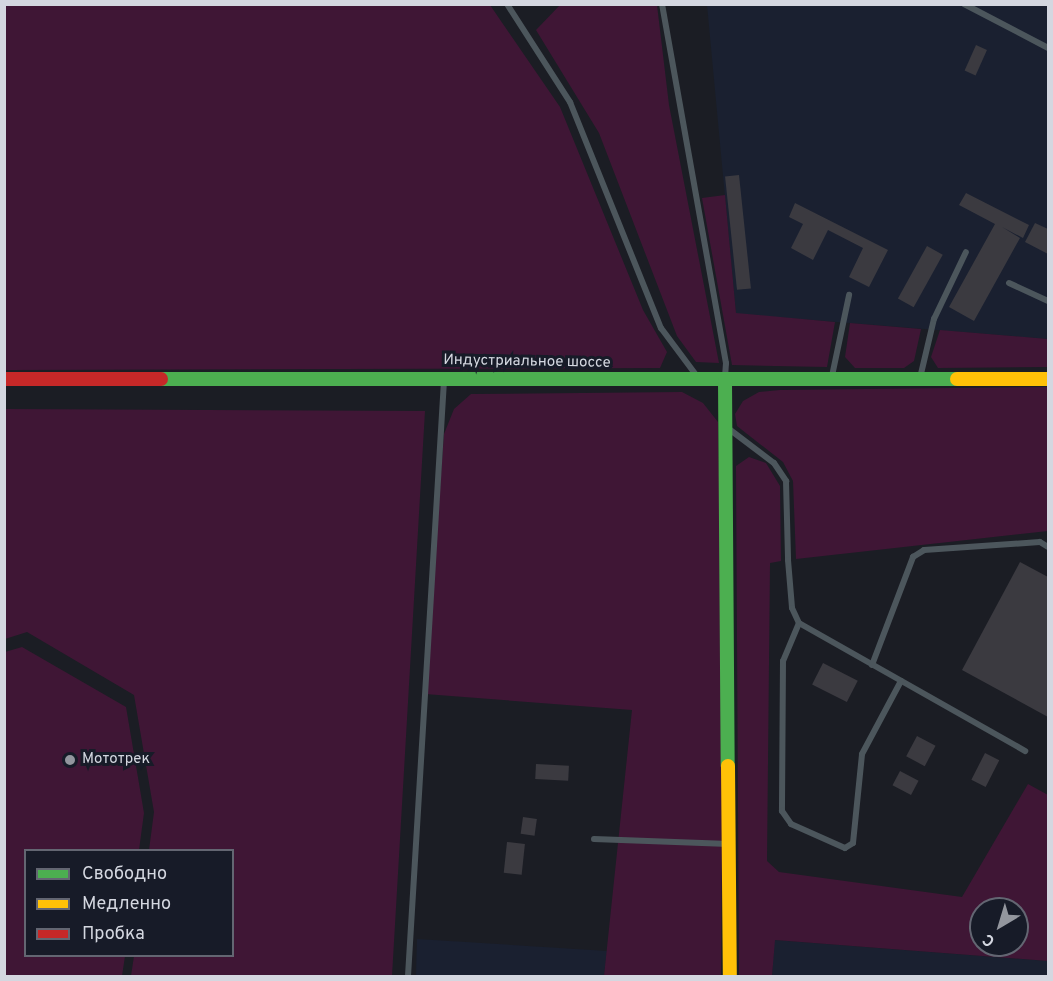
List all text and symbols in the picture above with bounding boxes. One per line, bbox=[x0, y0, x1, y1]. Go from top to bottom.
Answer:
street label: Индустриальное шоссе bbox=[443, 352, 611, 372]
place label: Мототрек bbox=[82, 751, 150, 769]
marker: Мототрек bbox=[63, 753, 77, 767]
legend bbox=[24, 849, 234, 957]
text: Свободно bbox=[82, 863, 167, 886]
text: Медленно bbox=[82, 893, 171, 916]
north arrow bbox=[969, 897, 1029, 957]
text: Пробка bbox=[82, 923, 145, 946]
text: С bbox=[979, 929, 999, 951]

